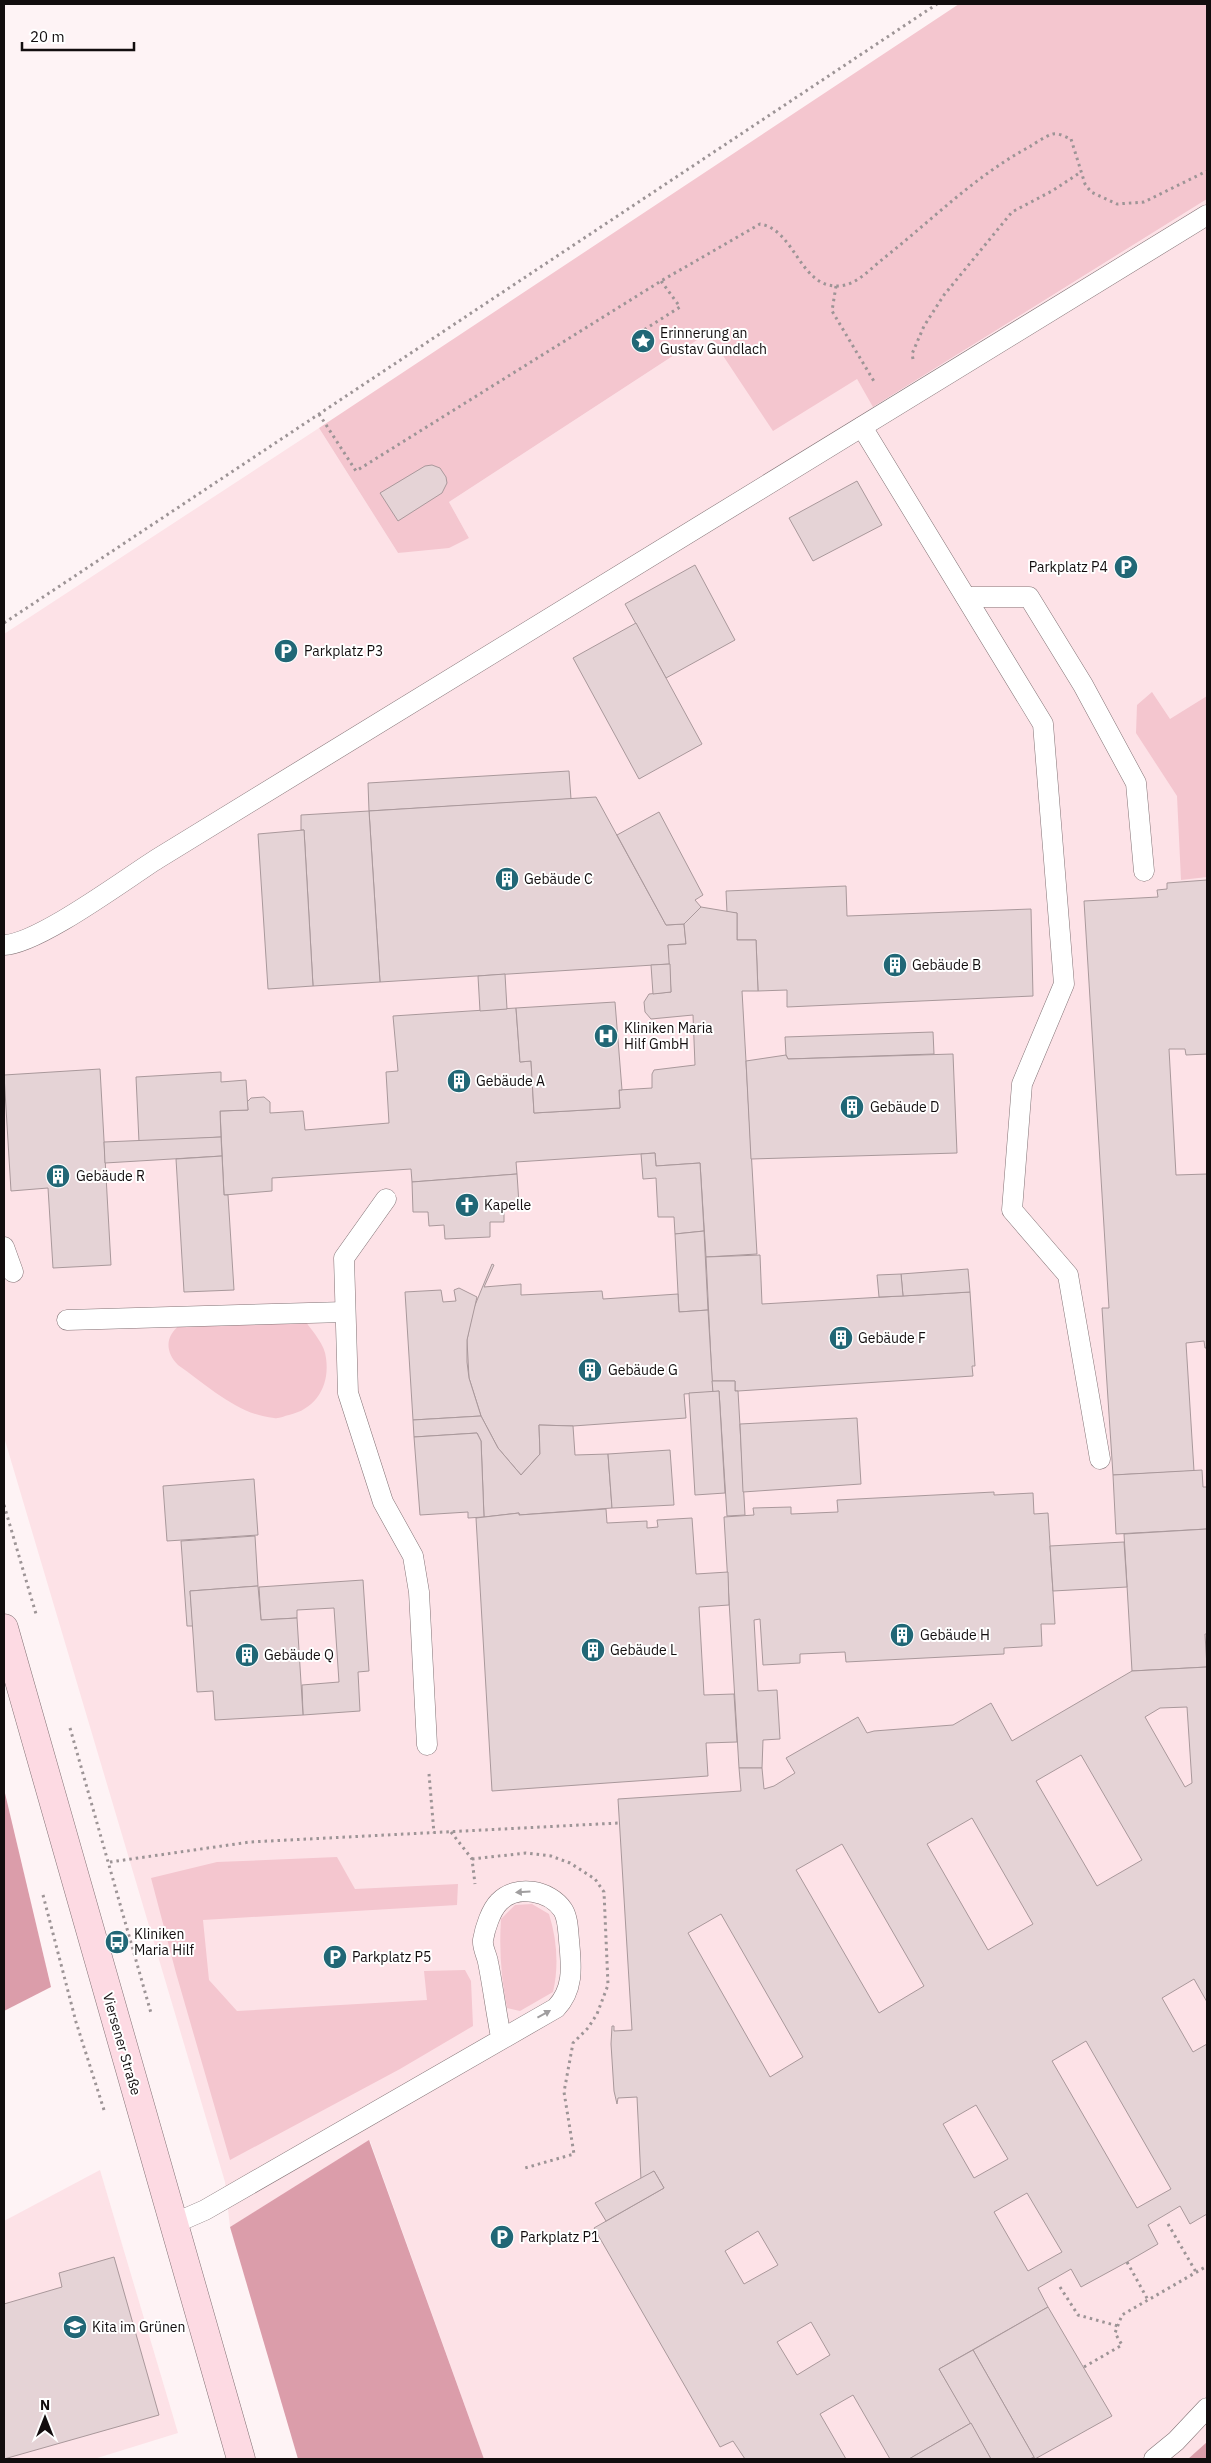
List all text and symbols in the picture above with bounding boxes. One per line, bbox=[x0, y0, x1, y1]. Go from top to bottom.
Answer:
scale bar bbox=[22, 20, 135, 52]
text: 20 m bbox=[30, 27, 65, 46]
place label: Erinnerung an Gustav Gundlach bbox=[660, 324, 767, 358]
place icon: Erinnerung an Gustav Gundlach bbox=[630, 328, 656, 354]
parking icon: Parkplatz P4 bbox=[1113, 554, 1139, 580]
place label: Parkplatz P4 bbox=[1029, 558, 1108, 576]
parking icon: Parkplatz P3 bbox=[273, 638, 299, 664]
place label: Parkplatz P3 bbox=[304, 642, 383, 660]
building icon: Gebäude C bbox=[494, 866, 520, 892]
place label: Gebäude C bbox=[524, 870, 593, 888]
building icon: Gebäude B bbox=[882, 952, 908, 978]
place label: Gebäude B bbox=[912, 956, 981, 974]
place label: Kliniken Maria Hilf GmbH bbox=[624, 1019, 713, 1053]
hospital icon: Kliniken Maria Hilf GmbH bbox=[593, 1023, 619, 1049]
building icon: Gebäude A bbox=[446, 1068, 472, 1094]
place label: Gebäude A bbox=[476, 1072, 545, 1090]
building icon: Gebäude D bbox=[839, 1094, 865, 1120]
place label: Gebäude D bbox=[870, 1098, 939, 1116]
building icon: Gebäude R bbox=[45, 1163, 71, 1189]
place label: Gebäude R bbox=[76, 1167, 145, 1185]
church icon: Kapelle bbox=[454, 1192, 480, 1218]
place label: Kapelle bbox=[484, 1196, 531, 1214]
building icon: Gebäude F bbox=[828, 1325, 854, 1351]
place label: Gebäude F bbox=[858, 1329, 926, 1347]
building icon: Gebäude G bbox=[577, 1357, 603, 1383]
place label: Gebäude G bbox=[608, 1361, 678, 1379]
building icon: Gebäude H bbox=[889, 1622, 915, 1648]
place label: Gebäude H bbox=[920, 1626, 990, 1644]
building icon: Gebäude L bbox=[580, 1637, 606, 1663]
place label: Gebäude L bbox=[610, 1641, 677, 1659]
building icon: Gebäude Q bbox=[234, 1642, 260, 1668]
place label: Gebäude Q bbox=[264, 1646, 334, 1664]
one-way arrow bbox=[515, 1889, 531, 1897]
place label: Kliniken Maria Hilf bbox=[134, 1925, 194, 1959]
bus stop icon: Kliniken Maria Hilf bbox=[104, 1929, 130, 1955]
parking icon: Parkplatz P5 bbox=[322, 1944, 348, 1970]
place label: Parkplatz P5 bbox=[352, 1948, 431, 1966]
street label: Viersener Straße bbox=[99, 1991, 145, 2098]
one-way arrow bbox=[537, 2010, 551, 2018]
parking icon: Parkplatz P1 bbox=[489, 2224, 515, 2250]
place label: Parkplatz P1 bbox=[520, 2228, 599, 2246]
school or university icon: Kita im Grünen bbox=[62, 2314, 88, 2340]
place label: Kita im Grünen bbox=[92, 2318, 186, 2336]
north arrow bbox=[20, 2393, 70, 2443]
text: N bbox=[40, 2396, 50, 2414]

